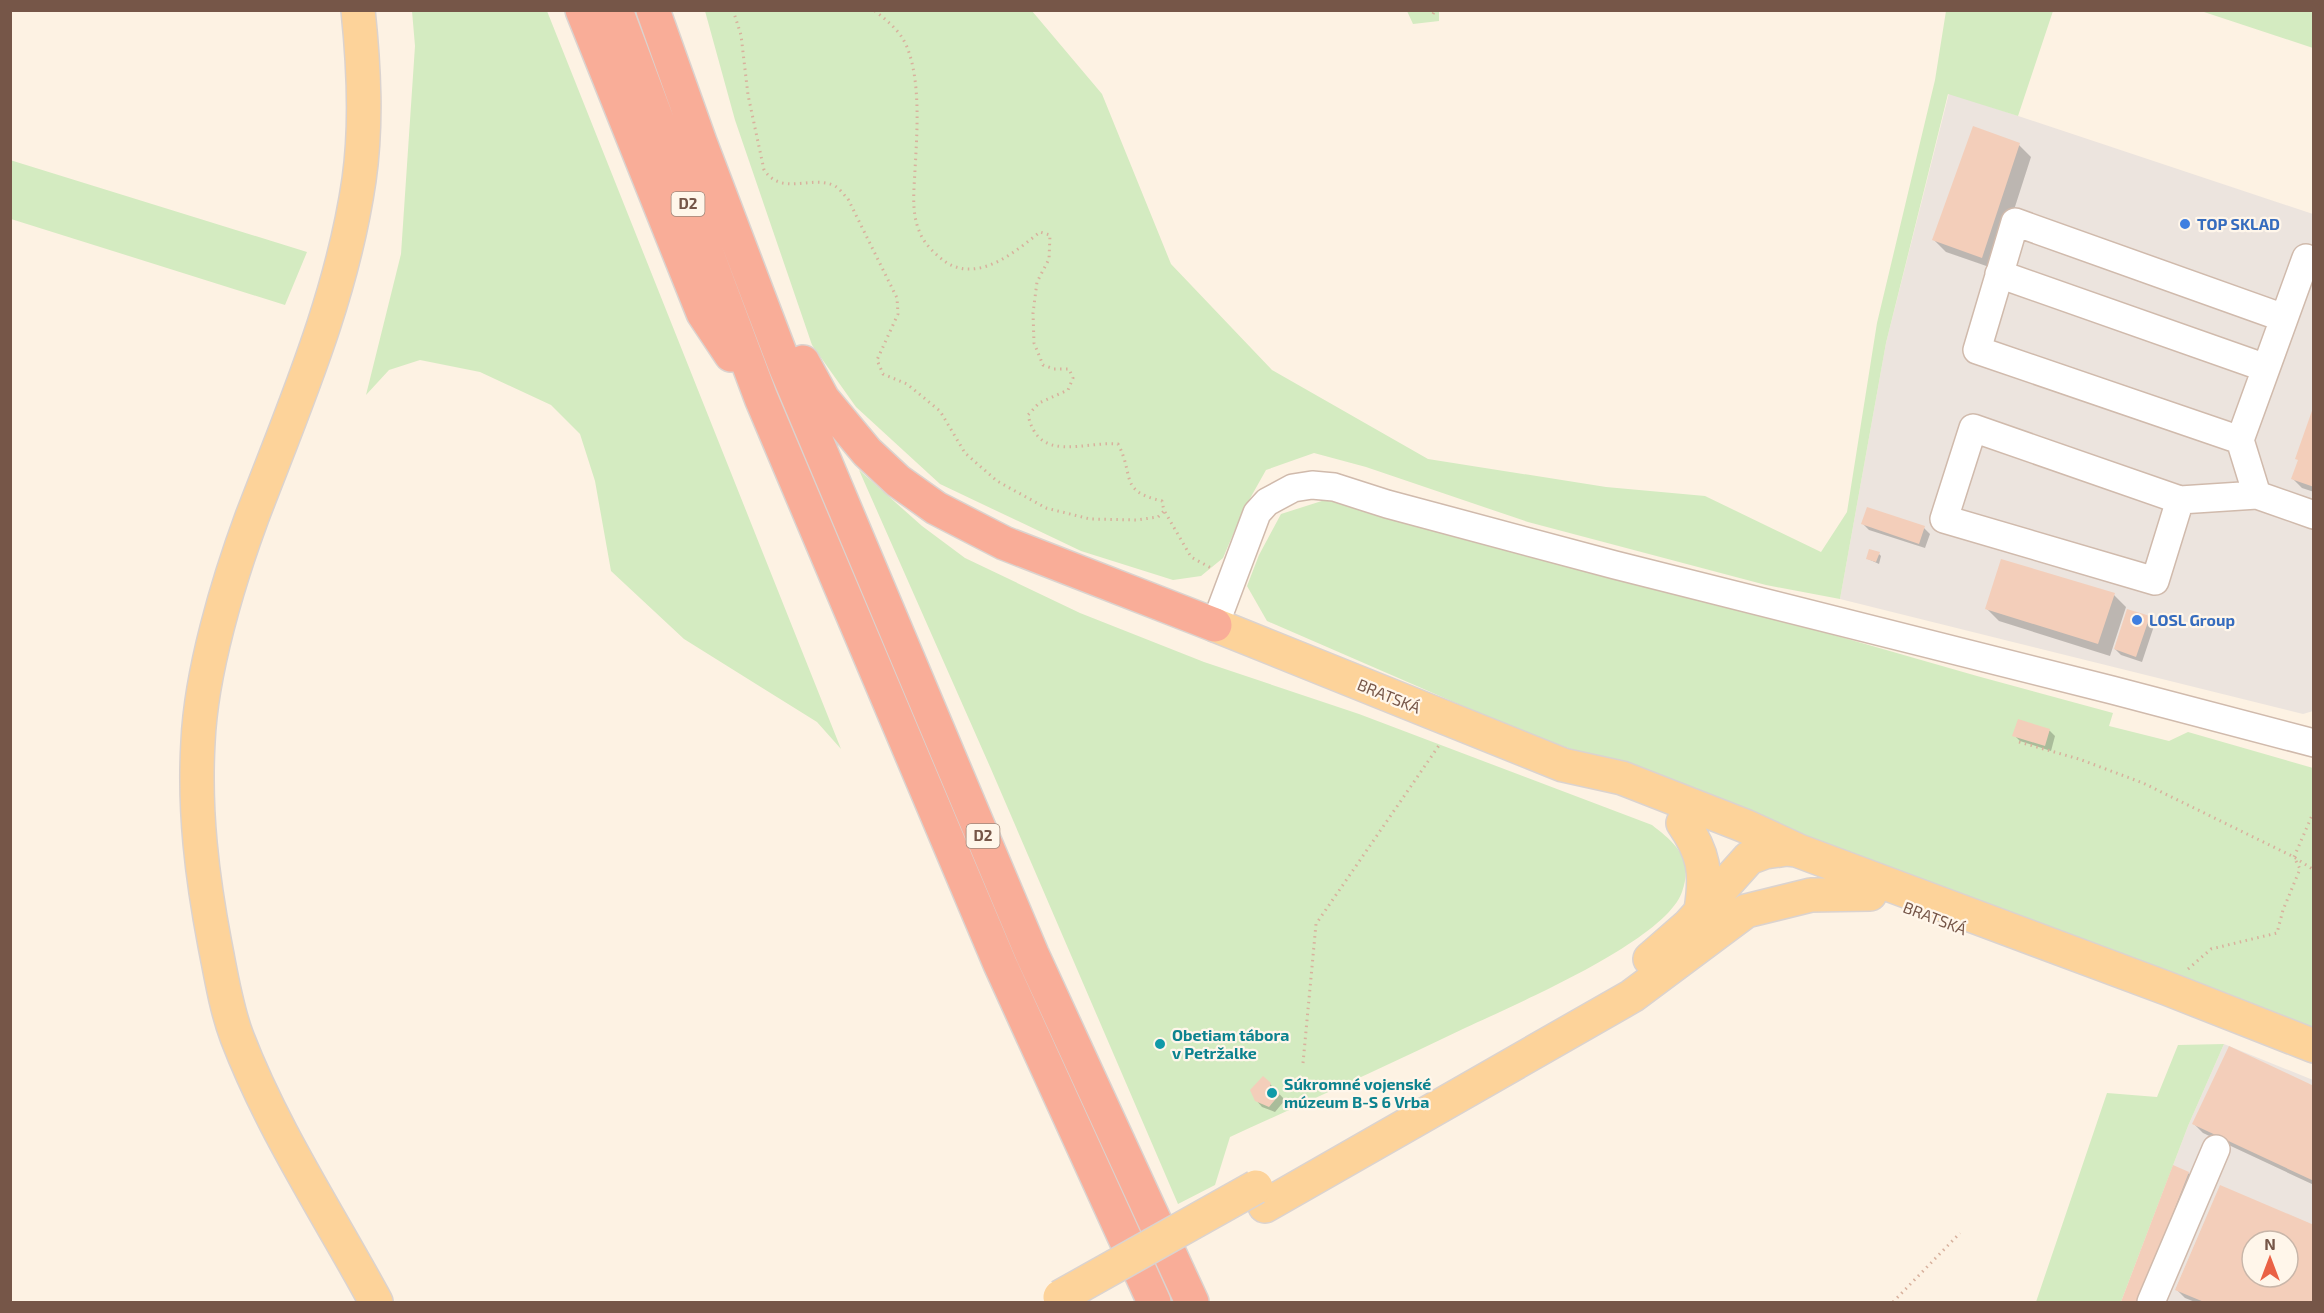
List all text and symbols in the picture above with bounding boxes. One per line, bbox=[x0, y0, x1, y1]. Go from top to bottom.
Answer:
road number: D2 bbox=[672, 192, 704, 216]
place label: TOP SKLAD bbox=[2197, 214, 2280, 233]
marker: TOP SKLAD bbox=[2178, 217, 2192, 231]
place label: LOSL Group bbox=[2149, 610, 2235, 629]
marker: LOSL Group bbox=[2130, 613, 2144, 627]
street label: BRATSKÁ bbox=[1355, 674, 1424, 717]
road number: D2 bbox=[966, 824, 1000, 848]
street label: BRATSKÁ bbox=[1901, 897, 1970, 938]
place label: Obetiam tábora v Petržalke bbox=[1172, 1025, 1289, 1062]
marker: Obetiam tábora v Petržalke bbox=[1153, 1037, 1167, 1051]
place label: Súkromné vojenské múzeum B-S 6 Vrba bbox=[1284, 1074, 1431, 1111]
marker: Súkromné vojenské múzeum B-S 6 Vrba bbox=[1265, 1086, 1279, 1100]
north arrow bbox=[2240, 1229, 2300, 1289]
text: N bbox=[2264, 1234, 2276, 1253]

